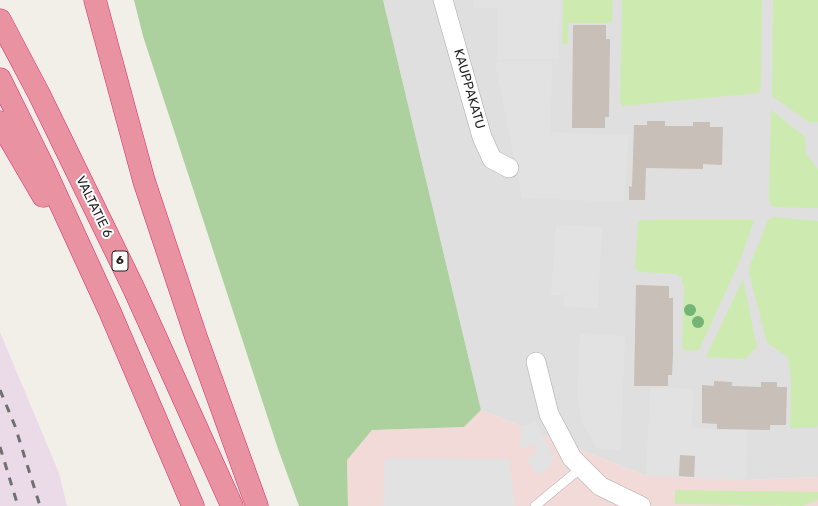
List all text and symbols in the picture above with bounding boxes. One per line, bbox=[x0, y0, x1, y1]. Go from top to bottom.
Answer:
street label: KAUPPAKATU bbox=[450, 47, 488, 131]
street label: VALTATIE 6 bbox=[72, 174, 116, 240]
road number: 6 bbox=[112, 251, 128, 271]

